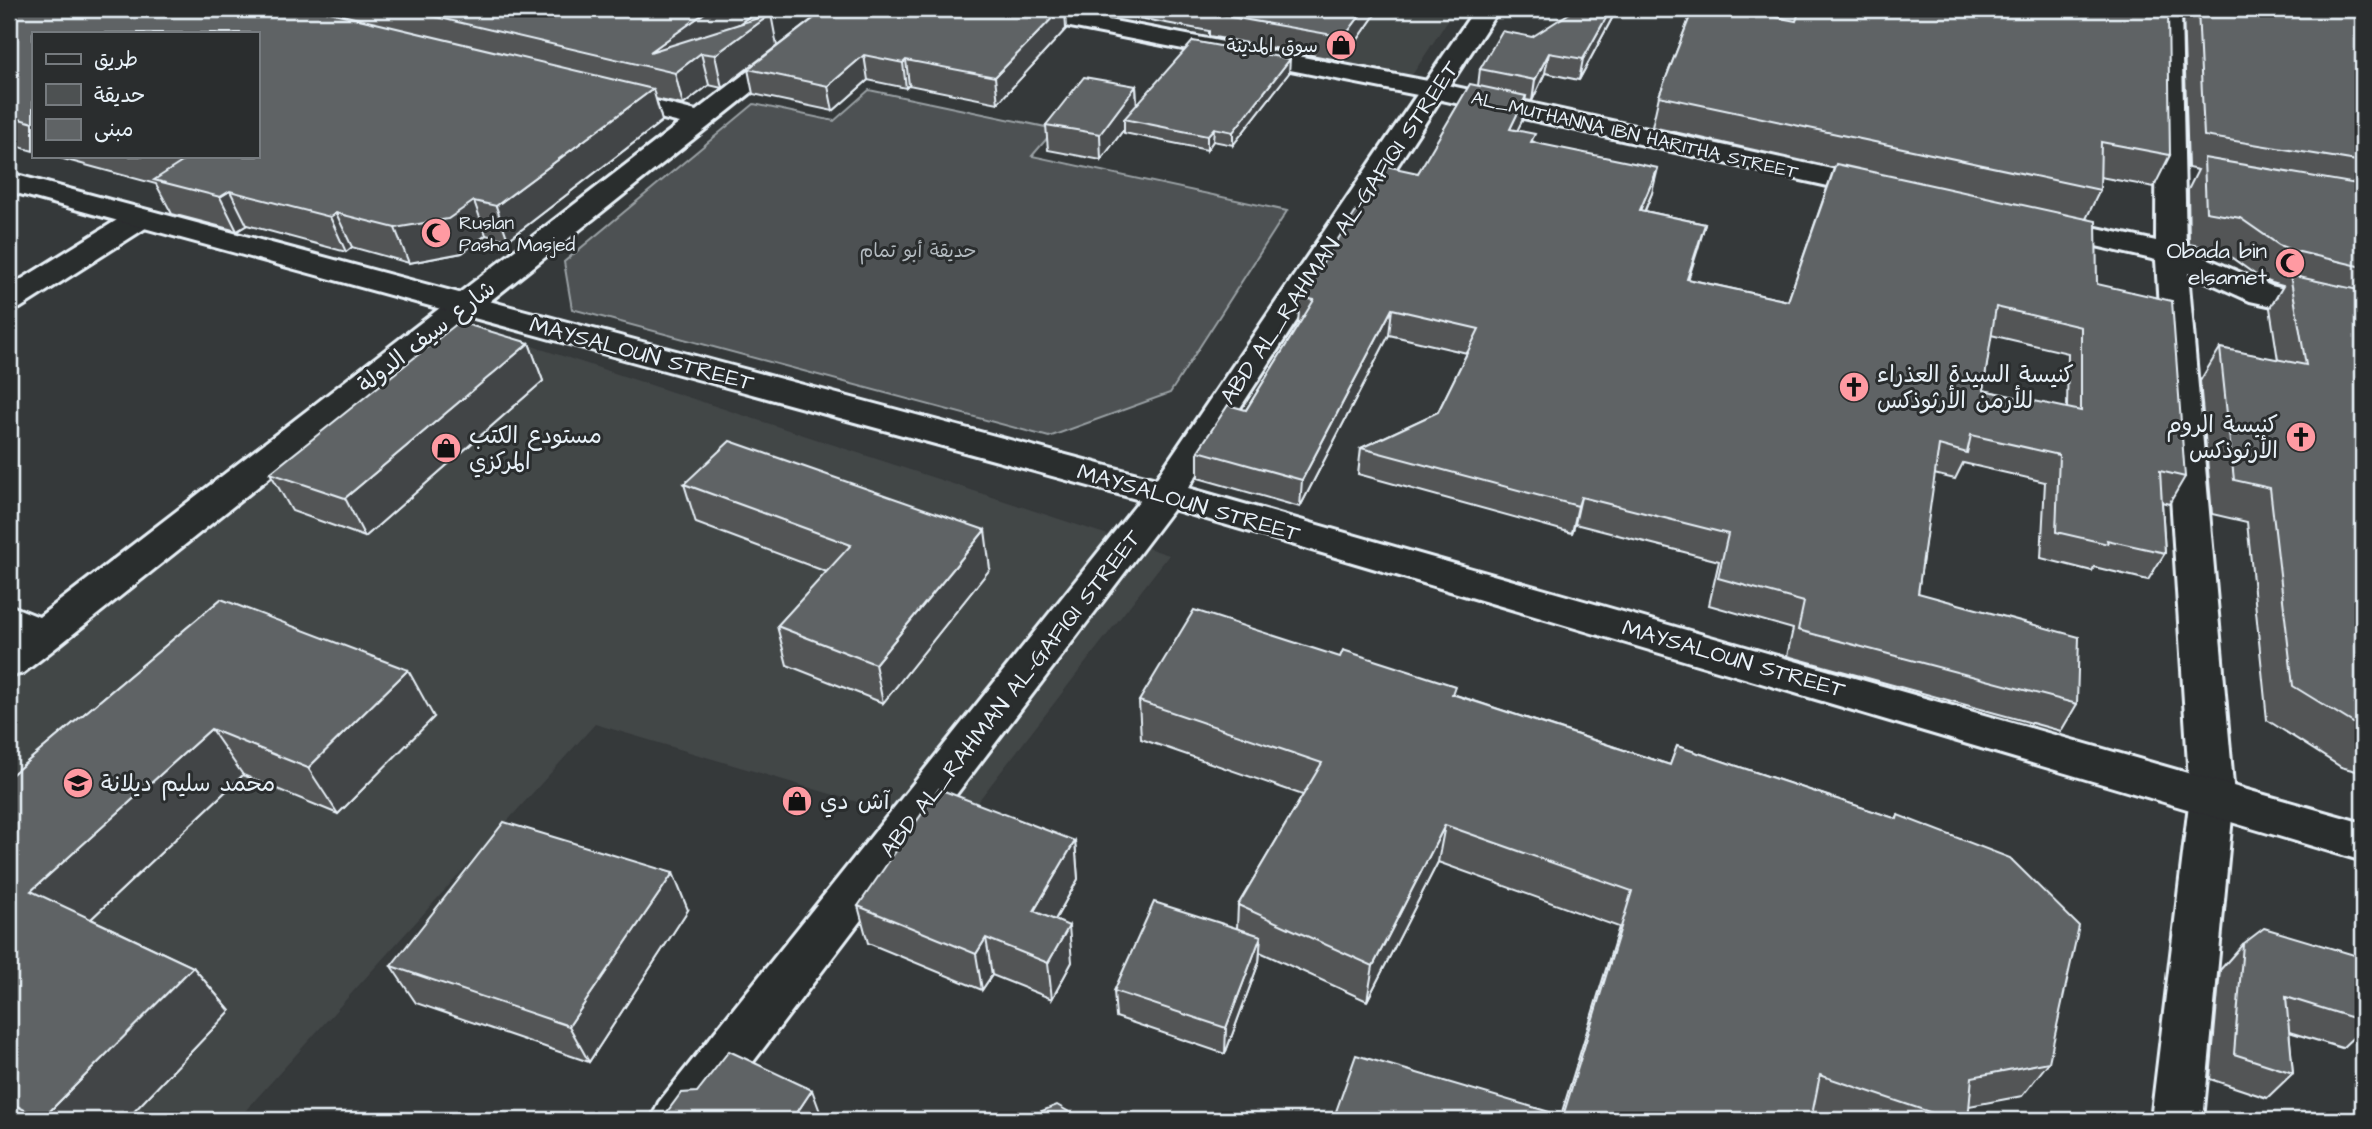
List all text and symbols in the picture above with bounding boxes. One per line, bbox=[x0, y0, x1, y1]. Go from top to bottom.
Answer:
shop icon: سوق المدينة bbox=[1324, 28, 1358, 62]
legend bbox=[32, 32, 259, 158]
place label: سوق المدينة bbox=[1227, 33, 1318, 60]
text: طريق bbox=[94, 45, 138, 74]
street label: ABD AL_RAHMAN AL-GAFIQI STREET bbox=[1212, 54, 1468, 411]
text: حديقة bbox=[94, 81, 145, 110]
street label: AL_MUTHANNA IBN HARITHA STREET bbox=[1468, 85, 1801, 186]
text: مبنى bbox=[94, 115, 133, 144]
place label: Ruslan Pasha Masjed bbox=[459, 210, 576, 259]
mosque icon: Ruslan Pasha Masjed bbox=[419, 216, 453, 250]
place label: Obada bin elsamet bbox=[2166, 235, 2268, 293]
park label: حديقة أبو تمام bbox=[860, 238, 976, 265]
mosque icon: Obada bin elsamet bbox=[2273, 246, 2307, 280]
street label: شارع سيف الدولة bbox=[351, 273, 502, 401]
street label: MAYSALOUN STREET bbox=[526, 309, 758, 399]
place label: كنيسة السيدة العذراء للأرمن الأرثوذكس bbox=[1877, 359, 2074, 417]
church icon: كنيسة السيدة العذراء للأرمن الأرثوذكس bbox=[1837, 370, 1871, 404]
place label: كنيسة الروم الأرثوذكس bbox=[2166, 409, 2278, 467]
place label: مستودع الكتب المركزي bbox=[469, 420, 602, 478]
church icon: كنيسة الروم الأرثوذكس bbox=[2284, 420, 2318, 454]
shop icon: مستودع الكتب المركزي bbox=[429, 431, 463, 465]
street label: MAYSALOUN STREET bbox=[1074, 456, 1305, 550]
street label: ABD AL_RAHMAN AL-GAFIQI STREET bbox=[873, 522, 1149, 864]
street label: MAYSALOUN STREET bbox=[1619, 612, 1850, 706]
school or university icon: محمد سليم ديلانة bbox=[61, 766, 95, 800]
place label: محمد سليم ديلانة bbox=[101, 768, 275, 801]
shop icon: آش دي bbox=[780, 784, 814, 818]
place label: آش دي bbox=[820, 786, 891, 818]

